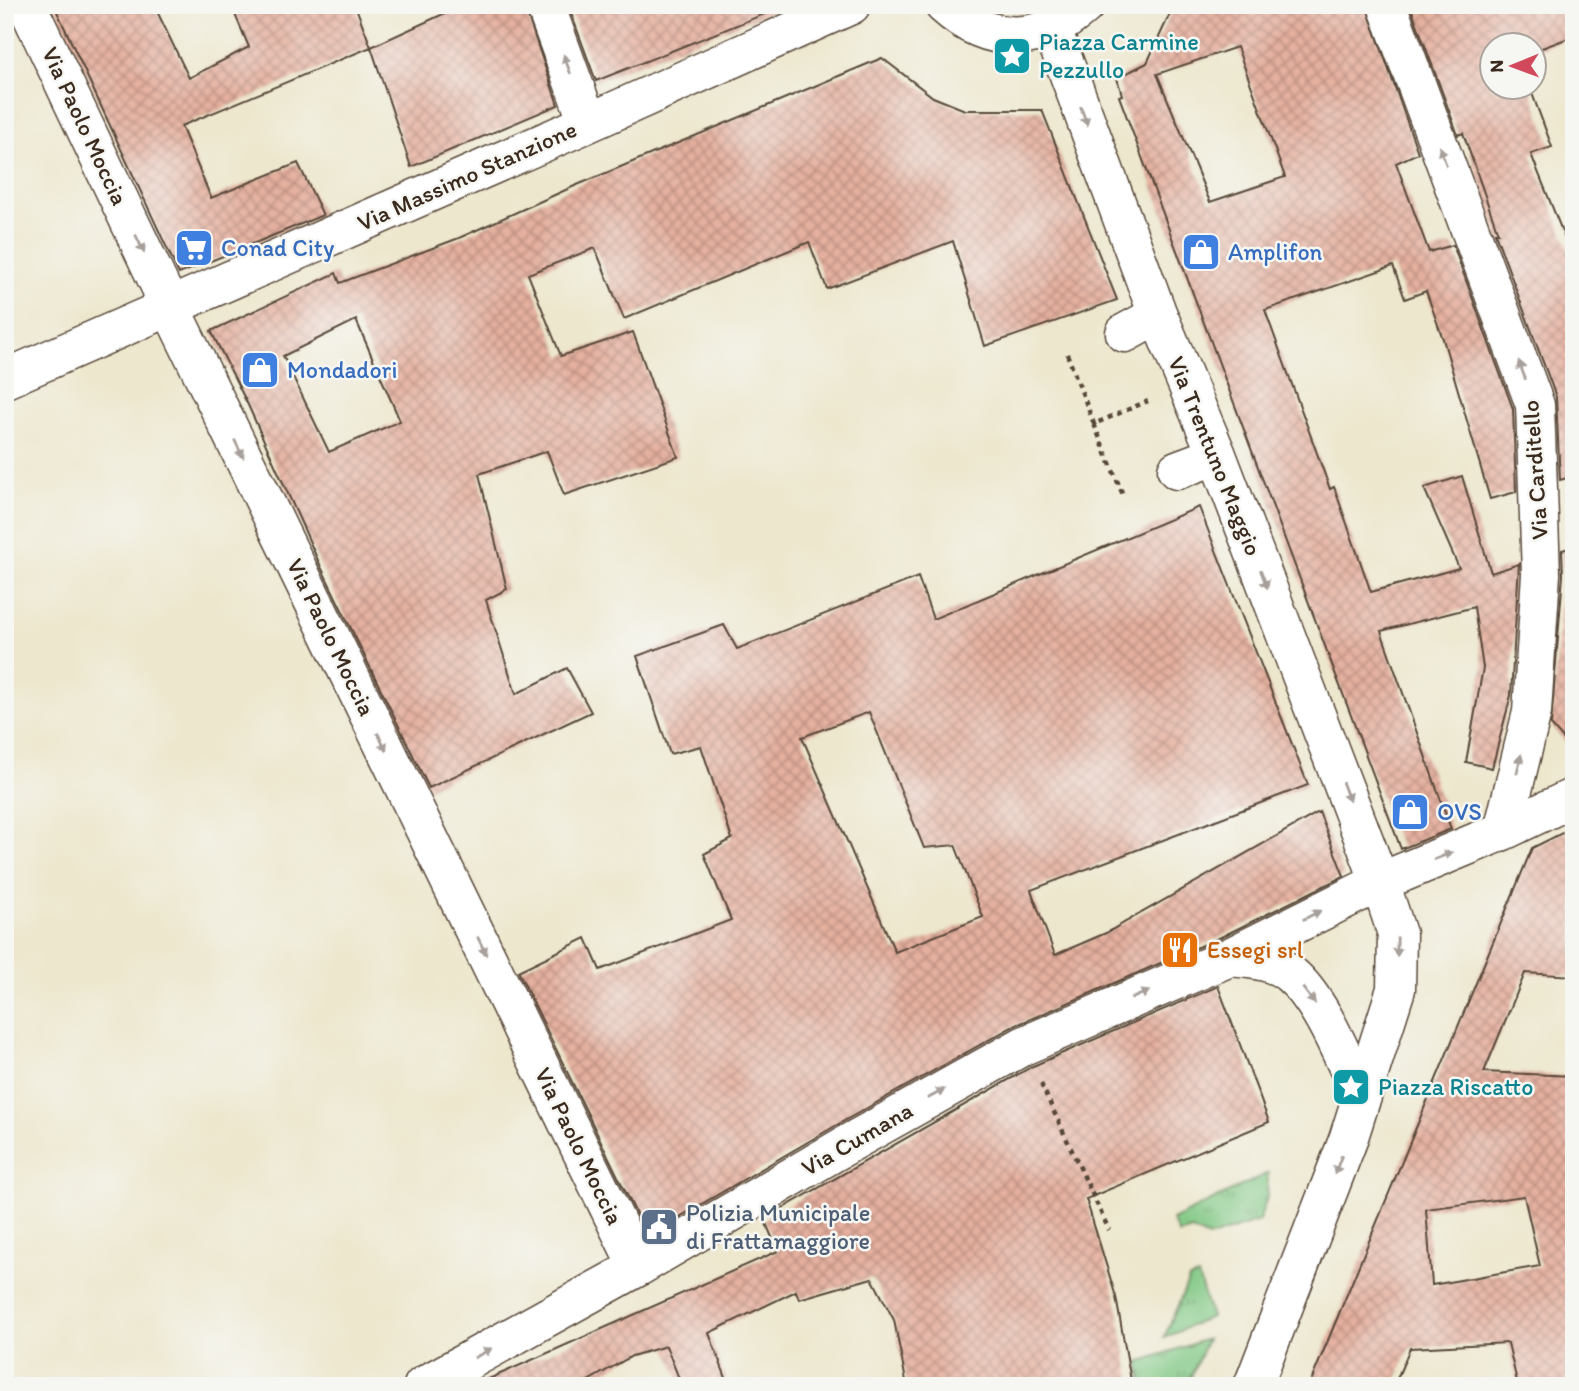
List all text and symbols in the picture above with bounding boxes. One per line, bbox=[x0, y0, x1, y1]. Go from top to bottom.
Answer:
place label: Piazza Carmine Pezzullo bbox=[1039, 27, 1199, 84]
north arrow bbox=[1478, 32, 1548, 102]
place icon: Piazza Carmine Pezzullo bbox=[991, 35, 1033, 77]
street label: Via Paolo Moccia bbox=[36, 42, 135, 210]
one-way arrow bbox=[561, 54, 572, 75]
text: N bbox=[1485, 60, 1508, 73]
one-way arrow bbox=[1079, 105, 1090, 126]
street label: Via Massimo Stanzione bbox=[353, 114, 581, 237]
one-way arrow bbox=[1437, 146, 1448, 167]
supermarket icon: Conad City bbox=[173, 227, 215, 269]
shop icon: Amplifon bbox=[1180, 231, 1222, 273]
place label: Conad City bbox=[221, 233, 334, 262]
one-way arrow bbox=[135, 234, 146, 254]
place label: Amplifon bbox=[1228, 237, 1323, 266]
shop icon: Mondadori bbox=[239, 349, 281, 391]
street label: Via Trentuno Maggio bbox=[1162, 352, 1269, 560]
place label: Mondadori bbox=[287, 355, 397, 384]
one-way arrow bbox=[1516, 359, 1527, 380]
street label: Via Carditello bbox=[1515, 399, 1554, 541]
one-way arrow bbox=[234, 439, 245, 459]
street label: Via Paolo Moccia bbox=[281, 553, 382, 720]
one-way arrow bbox=[1259, 568, 1270, 589]
one-way arrow bbox=[376, 732, 388, 752]
one-way arrow bbox=[1514, 753, 1525, 775]
one-way arrow bbox=[1340, 781, 1351, 802]
shop icon: OVS bbox=[1389, 791, 1431, 833]
place label: OVS bbox=[1437, 797, 1482, 826]
one-way arrow bbox=[1433, 850, 1454, 861]
one-way arrow bbox=[1302, 909, 1322, 920]
restaurant icon: Essegi srl bbox=[1159, 929, 1201, 971]
place label: Essegi srl bbox=[1207, 935, 1304, 964]
one-way arrow bbox=[476, 936, 487, 956]
one-way arrow bbox=[1391, 936, 1403, 958]
one-way arrow bbox=[1301, 986, 1316, 1004]
one-way arrow bbox=[1130, 989, 1151, 1000]
street label: Via Paolo Moccia bbox=[529, 1062, 630, 1229]
place icon: Piazza Riscatto bbox=[1330, 1066, 1372, 1108]
place label: Piazza Riscatto bbox=[1378, 1072, 1533, 1101]
one-way arrow bbox=[926, 1088, 946, 1100]
street label: Via Cumana bbox=[796, 1095, 918, 1182]
one-way arrow bbox=[1333, 1155, 1344, 1176]
place label: Polizia Municipale di Frattamaggiore bbox=[686, 1198, 870, 1255]
public building icon: Polizia Municipale di Frattamaggiore bbox=[638, 1206, 680, 1248]
one-way arrow bbox=[473, 1347, 493, 1359]

